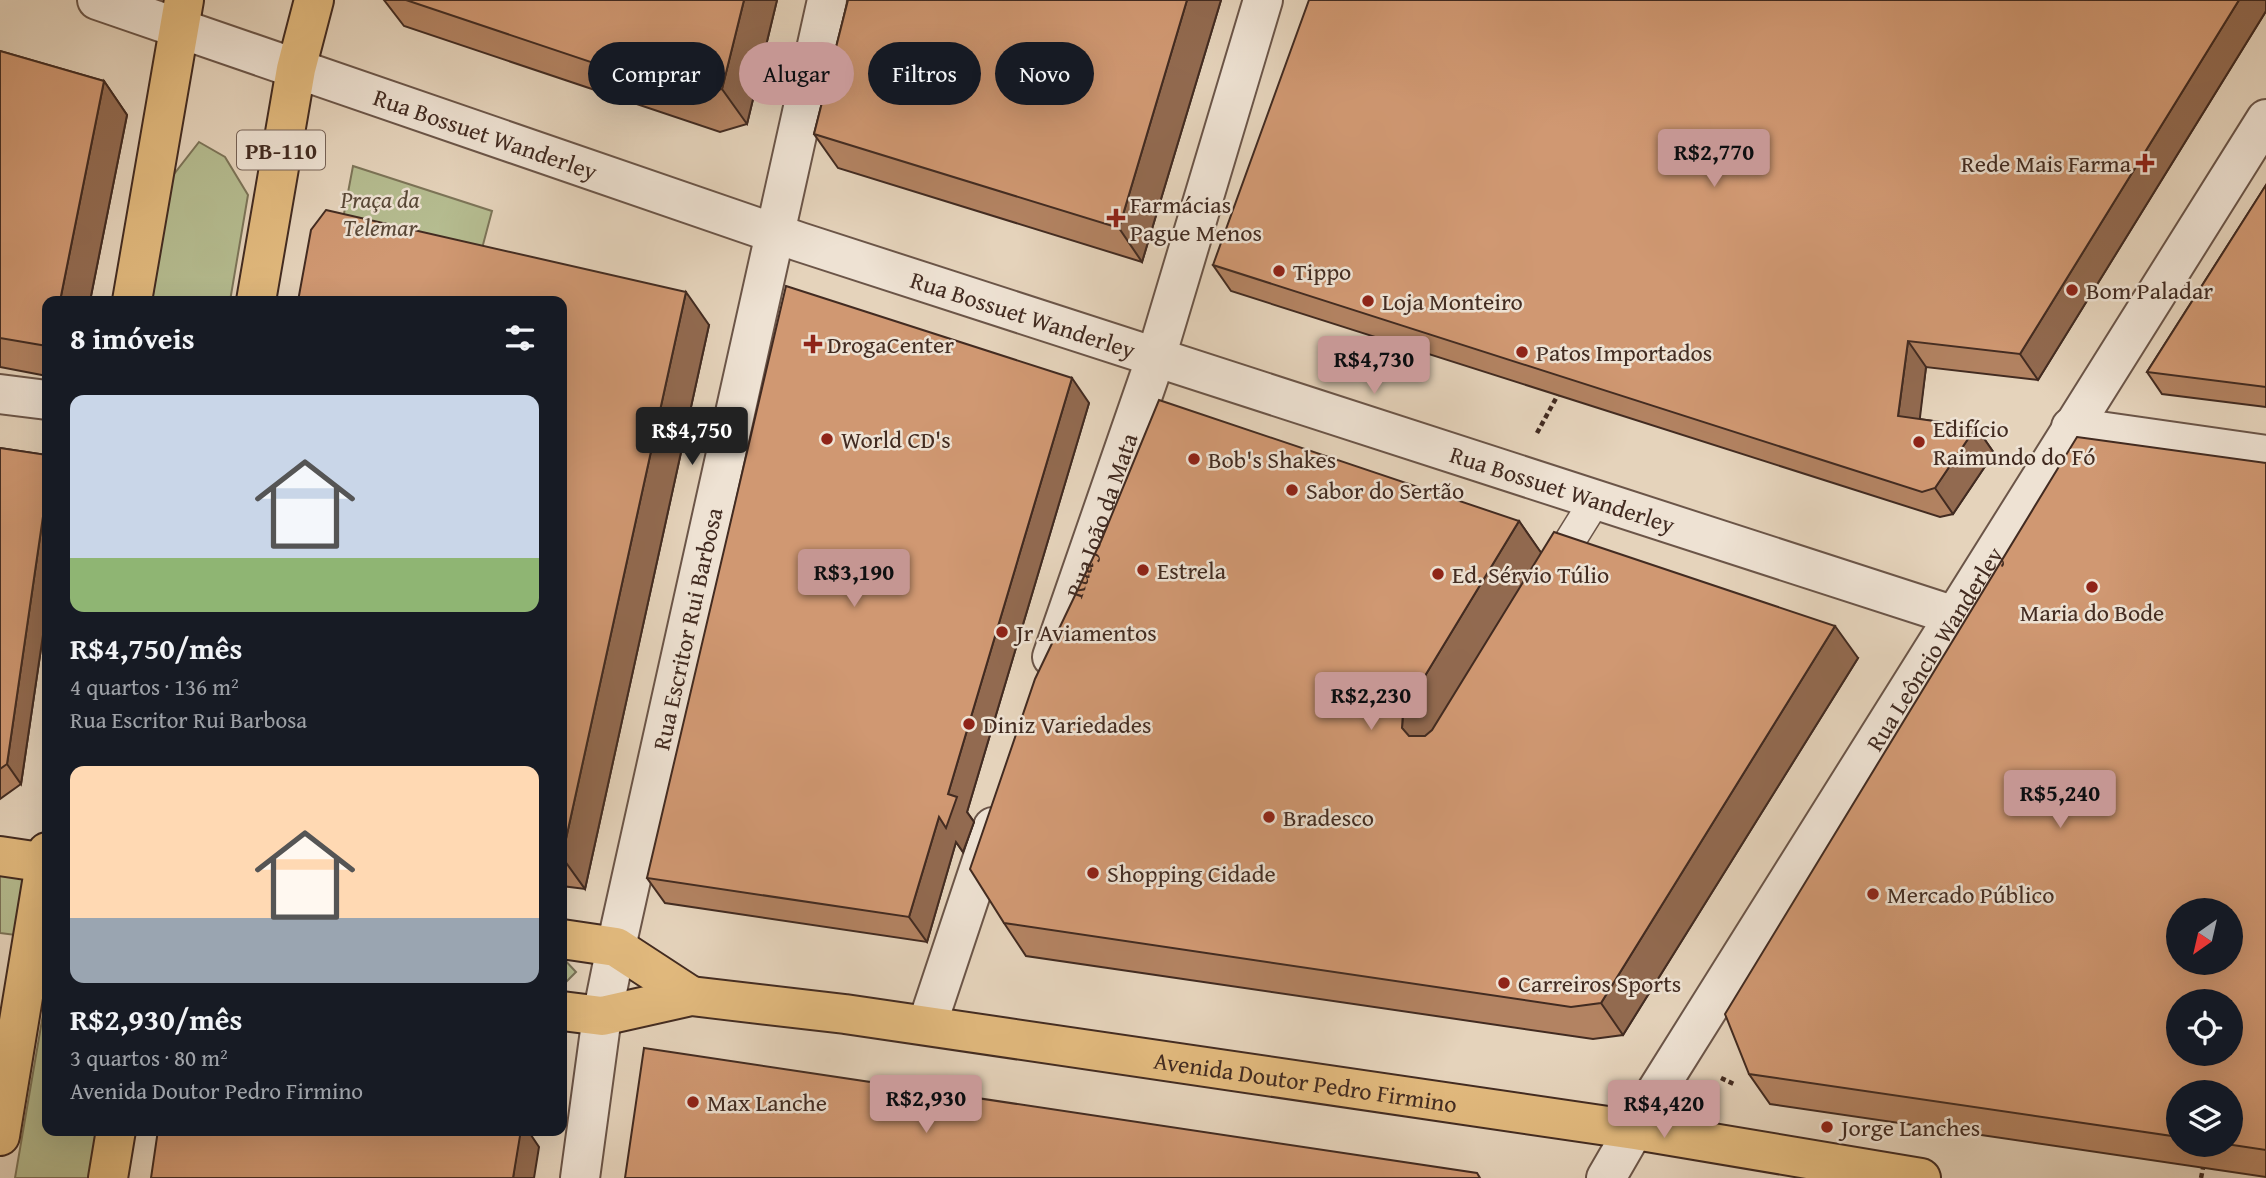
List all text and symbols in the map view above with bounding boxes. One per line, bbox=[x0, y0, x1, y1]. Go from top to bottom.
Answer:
chip: Comprar bbox=[588, 42, 725, 105]
chip: Alugar bbox=[739, 42, 854, 105]
chip: Filtros bbox=[868, 42, 981, 105]
chip: Novo bbox=[995, 42, 1094, 105]
street label: Rua Bossuet Wanderley bbox=[369, 79, 602, 189]
road number: PB-110 bbox=[237, 130, 325, 169]
pin: R$2,770 bbox=[1649, 130, 1779, 189]
text: R$2,770 bbox=[1674, 135, 1754, 168]
place label: Rede Mais Farma bbox=[1961, 146, 2132, 181]
marker: Rede Mais Farma bbox=[2137, 155, 2153, 171]
park label: Praça da Telemar bbox=[339, 182, 420, 245]
place label: Farmácias Pague Menos bbox=[1130, 187, 1262, 250]
marker: Farmácias Pague Menos bbox=[1108, 210, 1124, 226]
place label: Tippo bbox=[1293, 254, 1351, 289]
street label: Rua Bossuet Wanderley bbox=[906, 261, 1140, 367]
marker: Tippo bbox=[1271, 263, 1287, 279]
place label: Bom Paladar bbox=[2086, 273, 2213, 308]
marker: Bom Paladar bbox=[2064, 282, 2080, 298]
place label: Loja Monteiro bbox=[1382, 284, 1523, 319]
marker: Loja Monteiro bbox=[1360, 293, 1376, 309]
text: 8 imóveis bbox=[70, 316, 195, 360]
icon: filters bbox=[501, 319, 539, 357]
place label: DrogaCenter bbox=[827, 327, 954, 362]
place label: Patos Importados bbox=[1536, 335, 1712, 370]
marker: DrogaCenter bbox=[805, 336, 821, 352]
pin: R$4,730 bbox=[1309, 336, 1439, 396]
text: R$4,730 bbox=[1334, 342, 1414, 375]
marker: Patos Importados bbox=[1514, 344, 1530, 360]
pin: R$4,750 bbox=[627, 407, 757, 467]
place label: Edifício Raimundo do Fó bbox=[1933, 411, 2096, 474]
text: R$4,750 bbox=[652, 413, 732, 446]
place label: World CD's bbox=[841, 422, 951, 457]
street label: Rua João da Mata bbox=[1056, 427, 1146, 602]
marker: World CD's bbox=[819, 431, 835, 447]
marker: Edifício Raimundo do Fó bbox=[1911, 434, 1927, 450]
street label: Rua Bossuet Wanderley bbox=[1446, 436, 1680, 542]
icon: home bbox=[242, 441, 368, 567]
place label: Bob's Shakes bbox=[1208, 442, 1336, 477]
marker: Bob's Shakes bbox=[1186, 451, 1202, 467]
place label: Sabor do Sertão bbox=[1306, 473, 1464, 508]
marker: Sabor do Sertão bbox=[1284, 482, 1300, 498]
street label: Rua Escritor Rui Barbosa bbox=[643, 503, 731, 753]
street label: Rua Leôncio Wanderley bbox=[1857, 539, 2011, 757]
pin: R$3,190 bbox=[789, 550, 919, 609]
place label: Estrela bbox=[1157, 553, 1227, 588]
text: R$3,190 bbox=[814, 555, 894, 588]
place label: Ed. Sérvio Túlio bbox=[1452, 557, 1609, 592]
marker: Estrela bbox=[1135, 562, 1151, 578]
marker: Ed. Sérvio Túlio bbox=[1430, 566, 1446, 582]
marker: Maria do Bode bbox=[2084, 579, 2100, 595]
place label: Maria do Bode bbox=[2020, 595, 2164, 630]
place label: Jr Aviamentos bbox=[1013, 615, 1157, 650]
marker: Jr Aviamentos bbox=[994, 624, 1010, 640]
text: R$4,750/mês bbox=[70, 626, 242, 670]
text: 4 quartos · 136 m² bbox=[70, 670, 239, 703]
pin: R$2,230 bbox=[1306, 672, 1436, 732]
text: R$2,230 bbox=[1331, 678, 1411, 711]
text: Rua Escritor Rui Barbosa bbox=[70, 703, 307, 736]
place label: Diniz Variedades bbox=[983, 707, 1152, 742]
marker: Diniz Variedades bbox=[961, 716, 977, 732]
pin: R$5,240 bbox=[1995, 770, 2125, 830]
text: R$5,240 bbox=[2020, 776, 2100, 809]
place label: Bradesco bbox=[1283, 800, 1374, 835]
marker: Bradesco bbox=[1261, 809, 1277, 825]
icon: home bbox=[242, 812, 368, 938]
place label: Shopping Cidade bbox=[1107, 856, 1276, 891]
marker: Shopping Cidade bbox=[1085, 865, 1101, 881]
place label: Mercado Público bbox=[1887, 877, 2054, 912]
marker: Mercado Público bbox=[1865, 886, 1881, 902]
north arrow bbox=[2166, 898, 2244, 975]
map controls bbox=[2166, 898, 2243, 1157]
place label: Carreiros Sports bbox=[1518, 966, 1681, 1001]
marker: Carreiros Sports bbox=[1496, 975, 1512, 991]
button: locate bbox=[2166, 989, 2243, 1066]
text: R$2,930/mês bbox=[70, 997, 242, 1041]
text: 3 quartos · 80 m² bbox=[70, 1041, 228, 1074]
street label: Avenida Doutor Pedro Firmino bbox=[1152, 1042, 1459, 1121]
text: Avenida Doutor Pedro Firmino bbox=[70, 1074, 363, 1107]
pin: R$2,930 bbox=[861, 1076, 991, 1135]
pin: R$4,420 bbox=[1599, 1080, 1729, 1140]
button: layers bbox=[2166, 1080, 2243, 1157]
text: R$2,930 bbox=[886, 1081, 966, 1114]
place label: Max Lanche bbox=[707, 1085, 827, 1120]
text: R$4,420 bbox=[1624, 1086, 1704, 1119]
marker: Max Lanche bbox=[685, 1094, 701, 1110]
place label: Jorge Lanches bbox=[1838, 1110, 1980, 1145]
marker: Jorge Lanches bbox=[1819, 1119, 1835, 1135]

